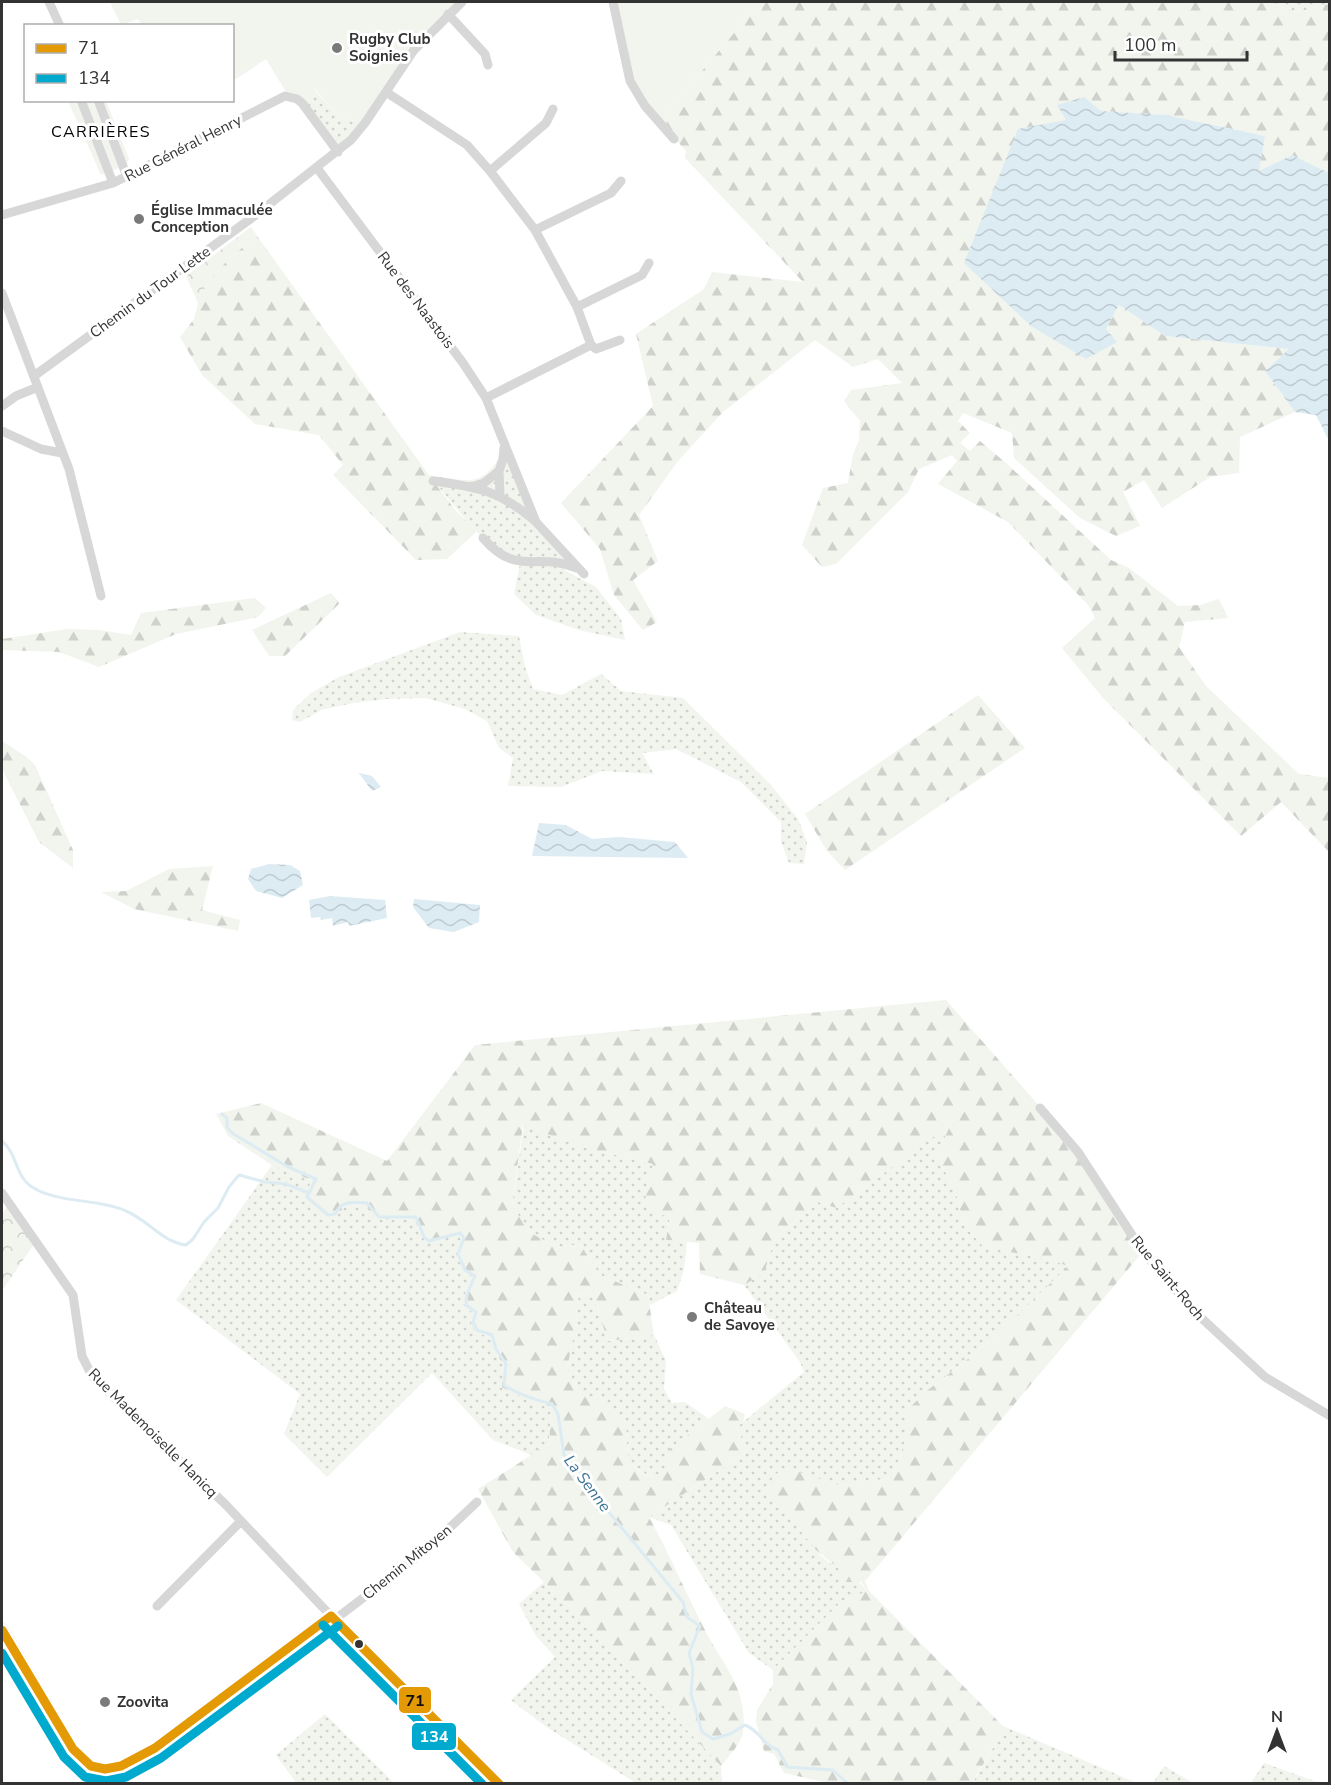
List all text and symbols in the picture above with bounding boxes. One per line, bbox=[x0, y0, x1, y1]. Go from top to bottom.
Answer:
legend bbox=[24, 24, 234, 102]
scale bar bbox=[1115, 24, 1247, 62]
place label: Rugby Club Soignies bbox=[349, 29, 430, 66]
text: 100 m bbox=[1124, 33, 1176, 57]
text: 71 bbox=[78, 36, 100, 60]
marker: Rugby Club Soignies bbox=[330, 41, 344, 55]
text: 134 bbox=[78, 66, 111, 90]
street label: Rue Général Henry bbox=[121, 110, 245, 186]
district label: CARRIÈRES bbox=[51, 121, 151, 143]
place label: Église Immaculée Conception bbox=[151, 200, 273, 237]
marker: Église Immaculée Conception bbox=[132, 212, 146, 226]
street label: Chemin du Tour Lette bbox=[86, 241, 214, 343]
street label: Rue des Naastois bbox=[373, 247, 459, 353]
street label: Rue Saint-Roch bbox=[1127, 1232, 1209, 1324]
place label: Château de Savoye bbox=[704, 1298, 775, 1335]
marker: Château de Savoye bbox=[685, 1310, 699, 1324]
street label: Rue Mademoiselle Hanicq bbox=[84, 1364, 222, 1502]
water label: La Senne bbox=[558, 1450, 616, 1517]
street label: Chemin Mitoyen bbox=[358, 1520, 456, 1604]
unlabelled marker bbox=[353, 1638, 365, 1650]
line badge: 71 bbox=[398, 1686, 432, 1714]
text: 71 bbox=[405, 1690, 425, 1712]
place label: Zoovita bbox=[117, 1692, 169, 1712]
marker: Zoovita bbox=[98, 1695, 112, 1709]
north arrow bbox=[1247, 1701, 1307, 1761]
text: N bbox=[1271, 1706, 1283, 1728]
line badge: 134 bbox=[411, 1722, 457, 1751]
text: 134 bbox=[420, 1726, 449, 1748]

